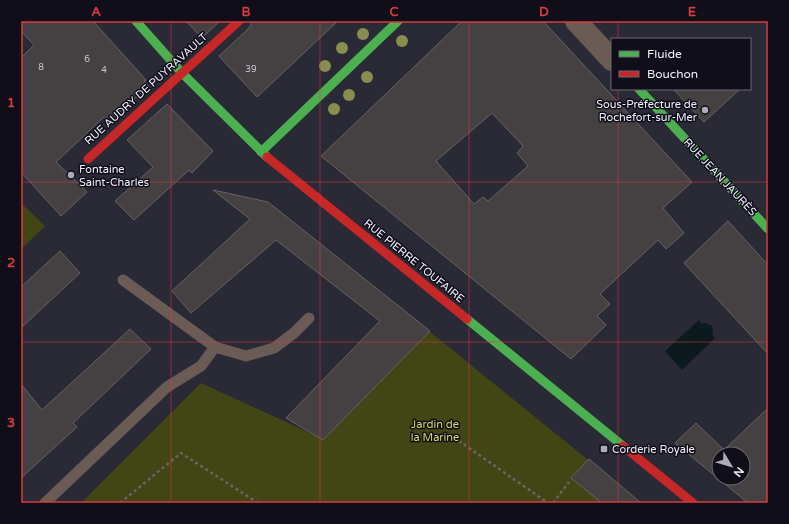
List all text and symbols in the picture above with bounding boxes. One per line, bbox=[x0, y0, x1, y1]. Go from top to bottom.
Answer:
text: A bbox=[91, 4, 101, 20]
text: B bbox=[241, 4, 251, 20]
text: C bbox=[389, 4, 399, 20]
text: D bbox=[539, 4, 549, 20]
text: E bbox=[688, 4, 696, 20]
street label: RUE AUDRY DE PUYRAVAULT bbox=[82, 30, 210, 148]
legend bbox=[611, 38, 751, 90]
text: Fluide bbox=[647, 47, 682, 61]
house number: 6 bbox=[84, 54, 90, 65]
house number: 8 bbox=[38, 62, 44, 73]
house number: 39 bbox=[245, 64, 257, 75]
house number: 4 bbox=[101, 65, 107, 76]
text: Bouchon bbox=[647, 67, 698, 81]
text: 1 bbox=[7, 95, 15, 111]
place label: Sous-Préfecture de Rochefort-sur-Mer bbox=[596, 98, 698, 124]
marker: Sous-Préfecture de Rochefort-sur-Mer bbox=[700, 105, 710, 115]
street label: RUE JEAN JAURÈS bbox=[681, 135, 760, 219]
place label: Fontaine Saint-Charles bbox=[79, 163, 149, 189]
marker: Fontaine Saint-Charles bbox=[66, 170, 76, 180]
street label: RUE PIERRE TOUFAIRE bbox=[361, 217, 467, 305]
text: 2 bbox=[7, 255, 15, 271]
text: 3 bbox=[7, 415, 15, 431]
park label: Jardin de la Marine bbox=[411, 418, 459, 444]
place label: Corderie Royale bbox=[612, 443, 695, 456]
marker: Corderie Royale bbox=[599, 444, 609, 454]
north arrow bbox=[711, 446, 751, 486]
text: N bbox=[731, 464, 746, 479]

